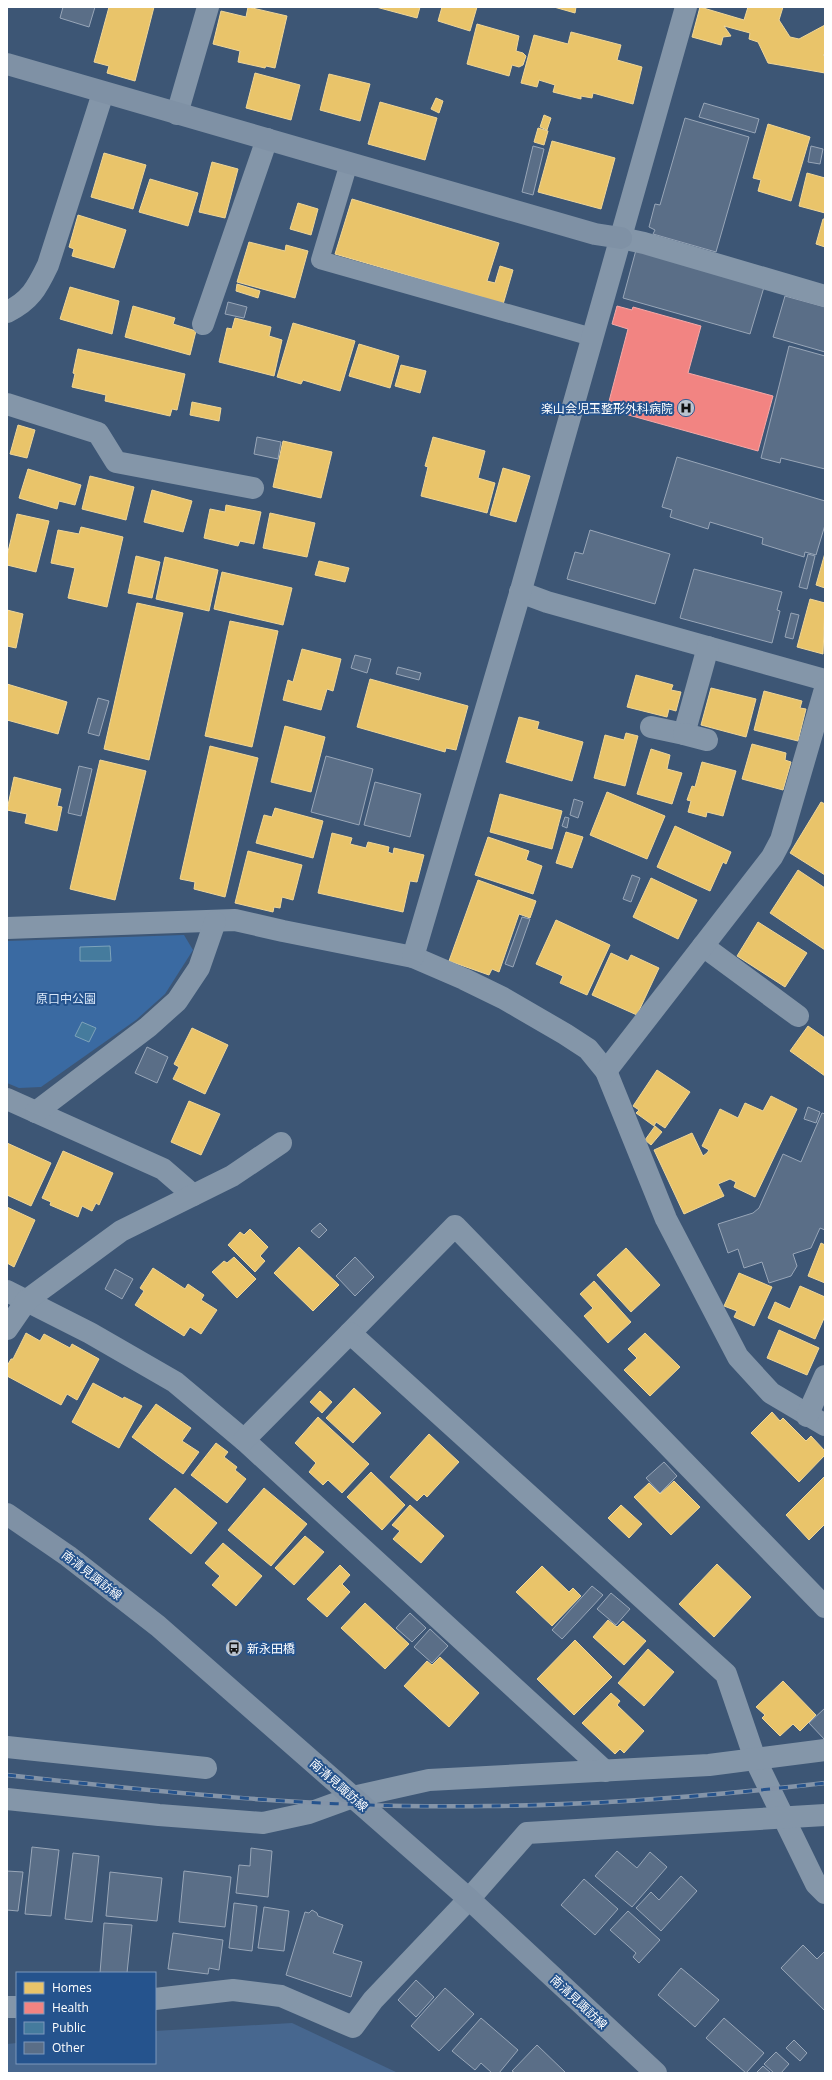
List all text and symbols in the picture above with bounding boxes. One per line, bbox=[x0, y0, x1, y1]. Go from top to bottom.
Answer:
hospital icon: 楽山会児玉整形外科病院 bbox=[676, 398, 696, 418]
place label: 楽山会児玉整形外科病院 bbox=[541, 400, 673, 417]
park label: 原口中公園 bbox=[36, 990, 96, 1007]
street label: 南清見諏訪線 bbox=[58, 1546, 126, 1604]
bus stop icon: 新永田橋 bbox=[224, 1638, 244, 1658]
place label: 新永田橋 bbox=[247, 1640, 295, 1657]
street label: 南清見諏訪線 bbox=[306, 1755, 372, 1815]
street label: 南清見諏訪線 bbox=[547, 1971, 611, 2033]
legend bbox=[16, 1972, 156, 2064]
text: Homes bbox=[52, 1979, 92, 1996]
text: Health bbox=[52, 1999, 89, 2016]
text: Public bbox=[52, 2019, 86, 2036]
text: Other bbox=[52, 2039, 85, 2056]

